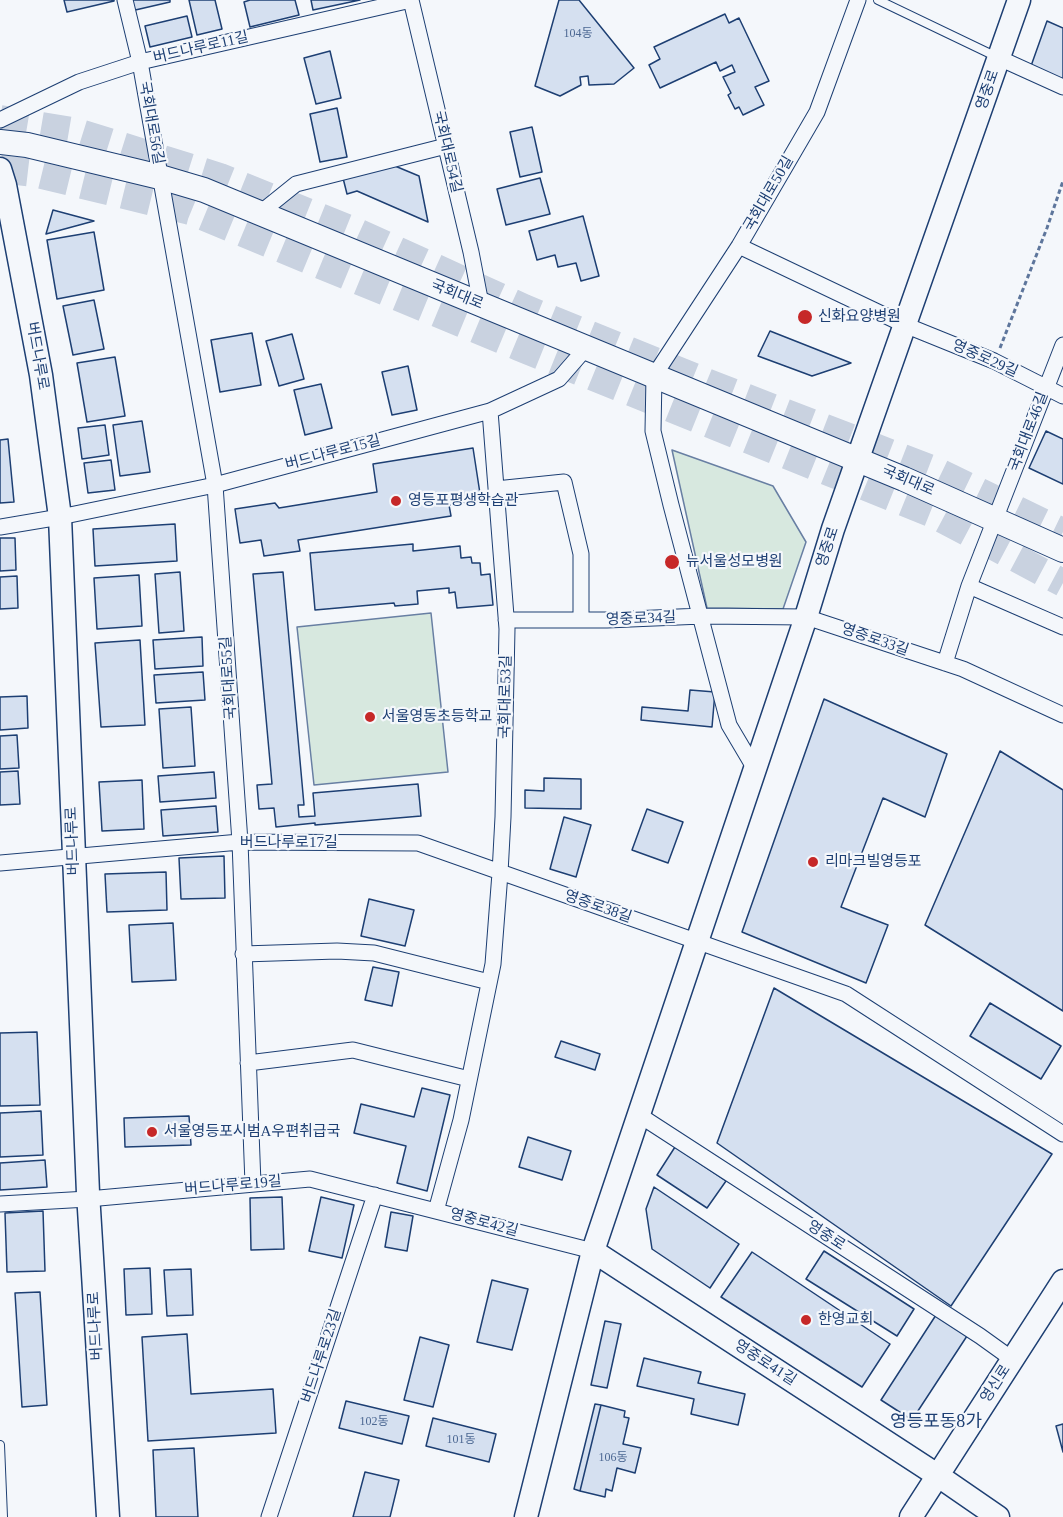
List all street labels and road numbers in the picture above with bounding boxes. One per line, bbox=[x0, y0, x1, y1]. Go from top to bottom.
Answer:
street label: 버드나루로11길 bbox=[152, 28, 250, 68]
street label: 영중로 bbox=[973, 67, 1003, 113]
street label: 국회대로56길 bbox=[135, 80, 167, 166]
street label: 국회대로54길 bbox=[429, 109, 465, 195]
street label: 국회대로50길 bbox=[740, 153, 798, 235]
street label: 국회대로 bbox=[428, 276, 486, 314]
street label: 버드나루로 bbox=[22, 320, 52, 392]
street label: 영중로29길 bbox=[949, 337, 1021, 381]
street label: 국회대로46길 bbox=[1006, 390, 1052, 474]
street label: 버드나루로15길 bbox=[283, 432, 383, 474]
street label: 국회대로 bbox=[879, 462, 937, 500]
street label: 영중로 bbox=[813, 525, 843, 569]
street label: 영중로34길 bbox=[606, 609, 676, 629]
street label: 영중로33길 bbox=[839, 620, 911, 660]
street label: 국회대로55길 bbox=[217, 635, 241, 721]
street label: 국회대로53길 bbox=[496, 655, 516, 739]
street label: 버드나루로 bbox=[63, 806, 83, 876]
street label: 버드나루로17길 bbox=[240, 834, 338, 852]
street label: 영중로38길 bbox=[562, 887, 634, 927]
street label: 버드나루로19길 bbox=[184, 1173, 282, 1199]
street label: 영중로42길 bbox=[448, 1205, 520, 1241]
street label: 영중로 bbox=[804, 1217, 848, 1255]
street label: 버드나루로 bbox=[85, 1291, 107, 1361]
street label: 버드나루로23길 bbox=[298, 1307, 346, 1405]
street label: 영중로41길 bbox=[731, 1336, 799, 1390]
street label: 영신로 bbox=[977, 1362, 1015, 1406]

